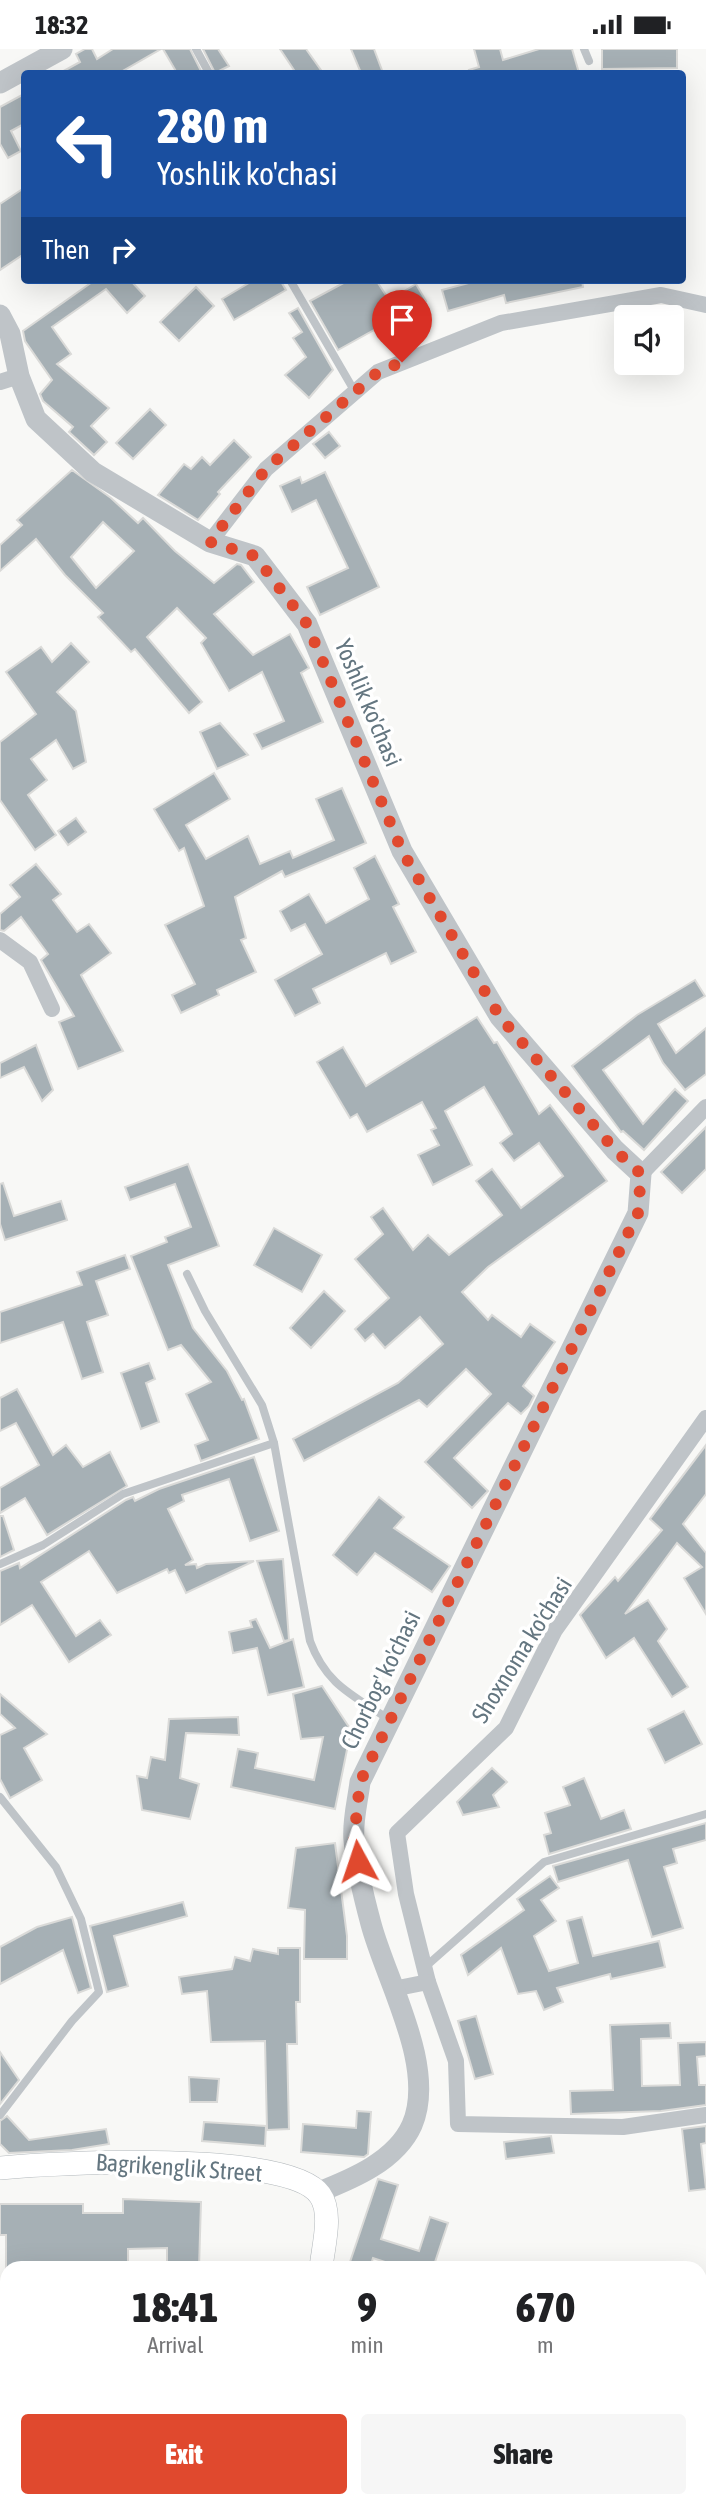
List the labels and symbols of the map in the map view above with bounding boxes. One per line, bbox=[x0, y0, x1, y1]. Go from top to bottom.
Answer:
pin bbox=[372, 290, 432, 362]
street label: Yoshlik ko'chasi bbox=[330, 635, 407, 770]
street label: Shoxnoma ko'chasi bbox=[466, 1572, 577, 1727]
street label: Chorbog' ko'chasi bbox=[336, 1606, 426, 1753]
position arrow bbox=[321, 1824, 395, 1898]
street label: Bagrikenglik Street bbox=[95, 2148, 263, 2187]

